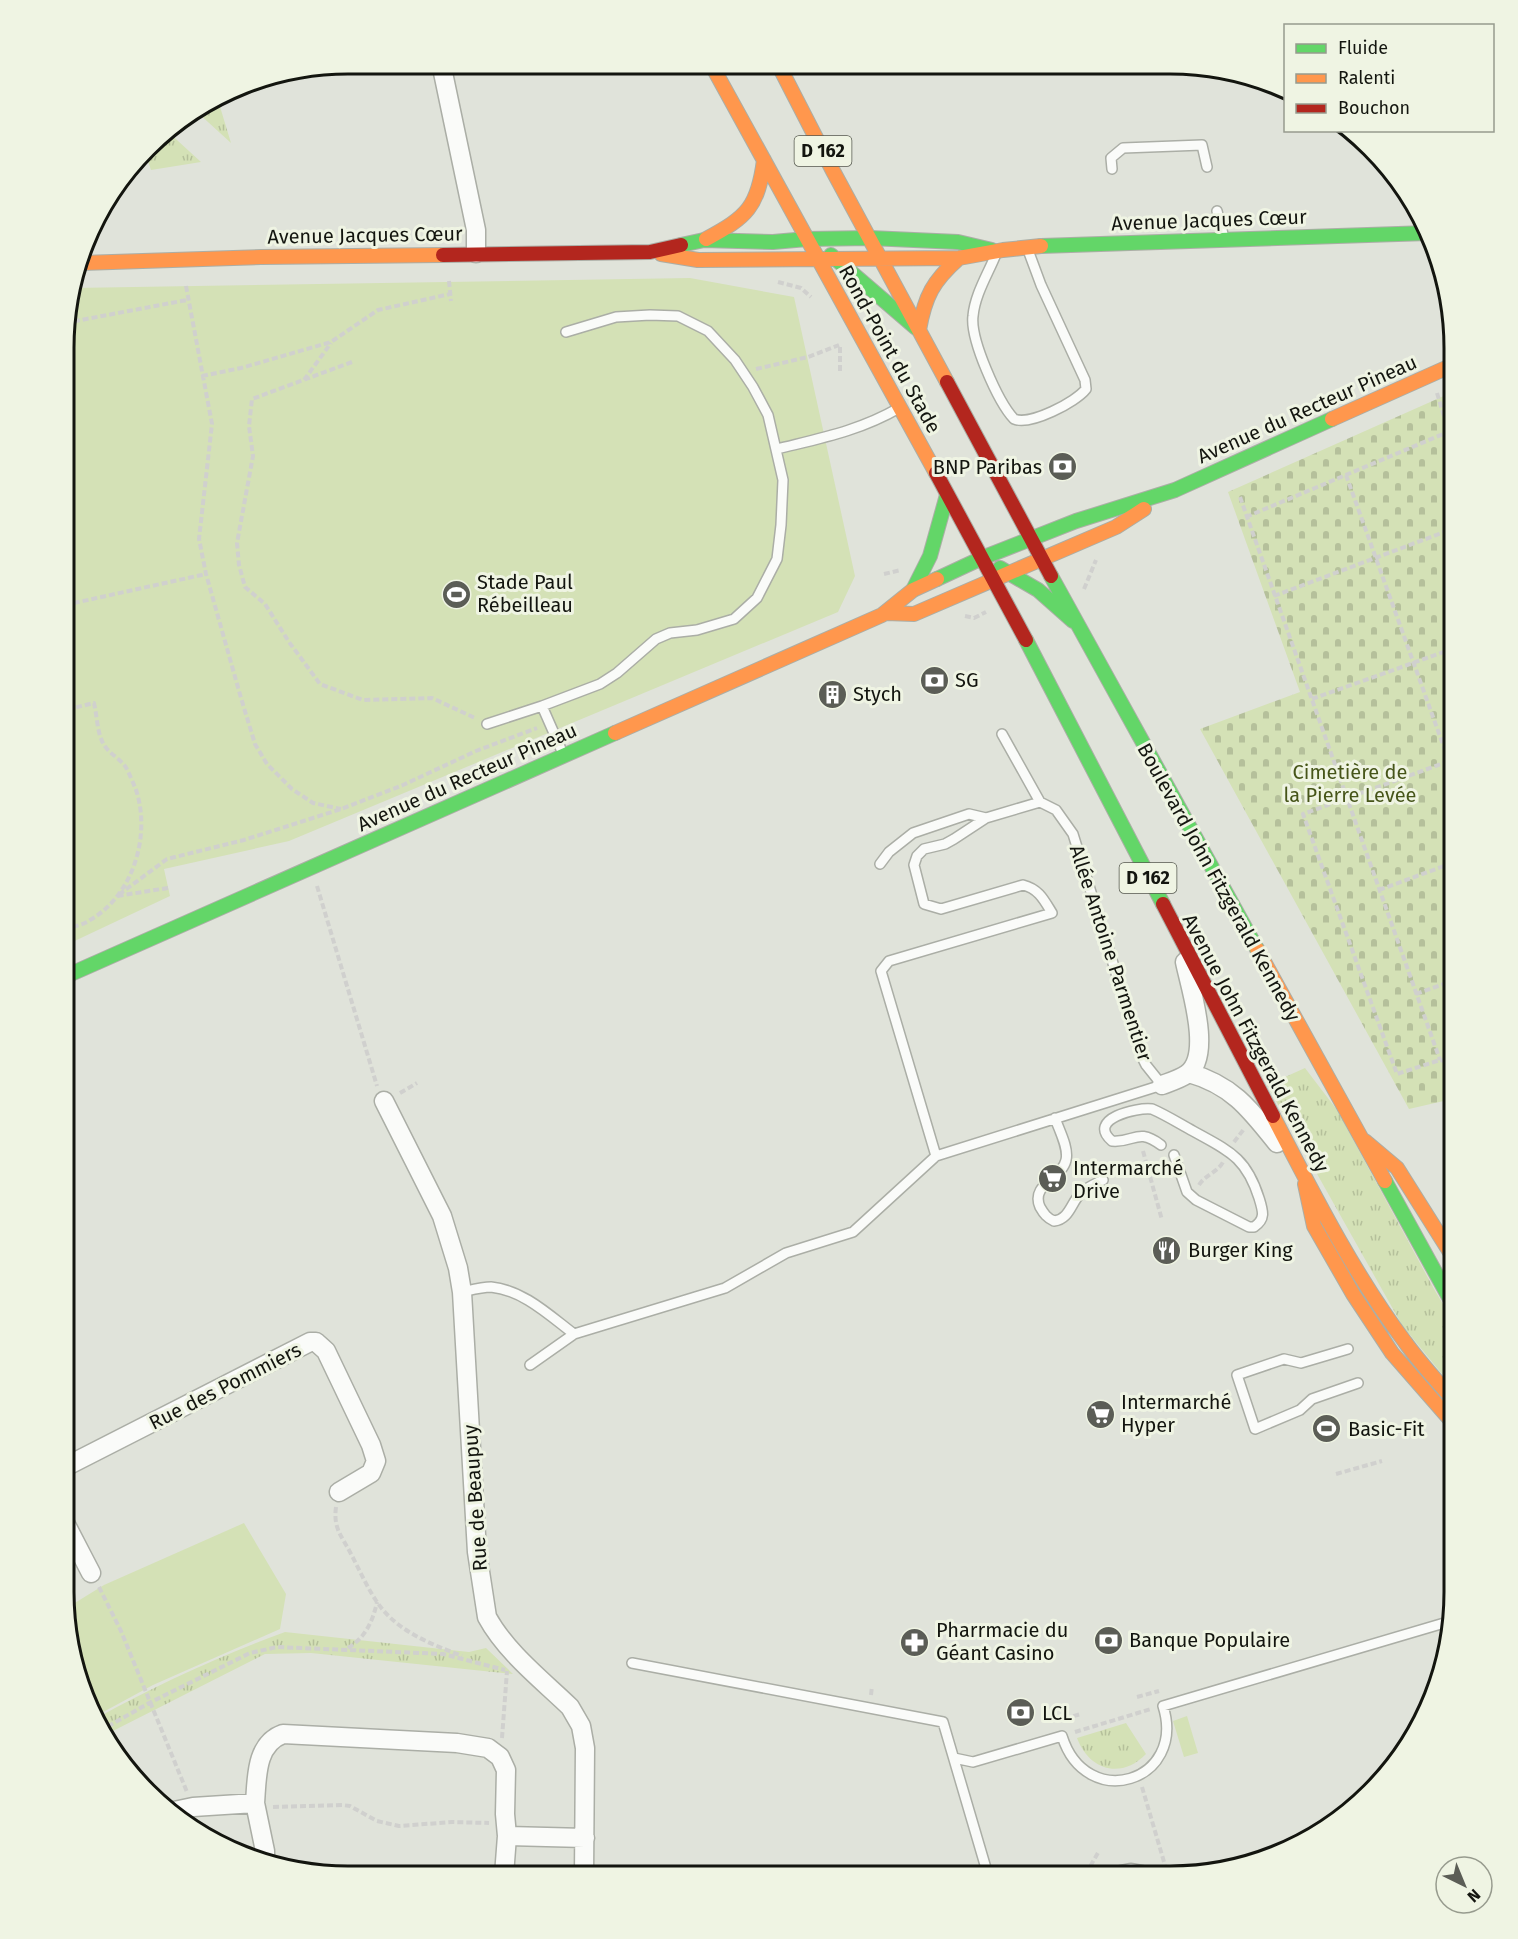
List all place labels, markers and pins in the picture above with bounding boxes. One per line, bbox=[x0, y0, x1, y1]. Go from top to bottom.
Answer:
bank icon: BNP Paribas bbox=[1047, 451, 1079, 483]
place label: BNP Paribas bbox=[933, 455, 1042, 479]
place label: Stade Paul Rébeilleau bbox=[477, 570, 573, 617]
sports icon: Stade Paul Rébeilleau bbox=[440, 578, 472, 610]
bank icon: SG bbox=[918, 664, 950, 696]
place label: SG bbox=[955, 668, 979, 692]
building icon: Stych bbox=[816, 678, 848, 710]
place label: Stych bbox=[853, 682, 902, 706]
place label: Intermarché Drive bbox=[1073, 1156, 1183, 1203]
supermarket icon: Intermarché Drive bbox=[1036, 1163, 1068, 1195]
restaurant icon: Burger King bbox=[1151, 1234, 1183, 1266]
place label: Burger King bbox=[1188, 1238, 1293, 1262]
place label: Intermarché Hyper bbox=[1121, 1390, 1231, 1437]
supermarket icon: Intermarché Hyper bbox=[1084, 1398, 1116, 1430]
sports icon: Basic-Fit bbox=[1311, 1413, 1343, 1445]
place label: Basic-Fit bbox=[1348, 1417, 1425, 1441]
place label: Pharrmacie du Géant Casino bbox=[936, 1618, 1068, 1665]
bank icon: Banque Populaire bbox=[1092, 1624, 1124, 1656]
pharmacy icon: Pharrmacie du Géant Casino bbox=[899, 1626, 931, 1658]
place label: Banque Populaire bbox=[1129, 1628, 1290, 1652]
bank icon: LCL bbox=[1005, 1697, 1037, 1729]
place label: LCL bbox=[1042, 1701, 1072, 1725]

